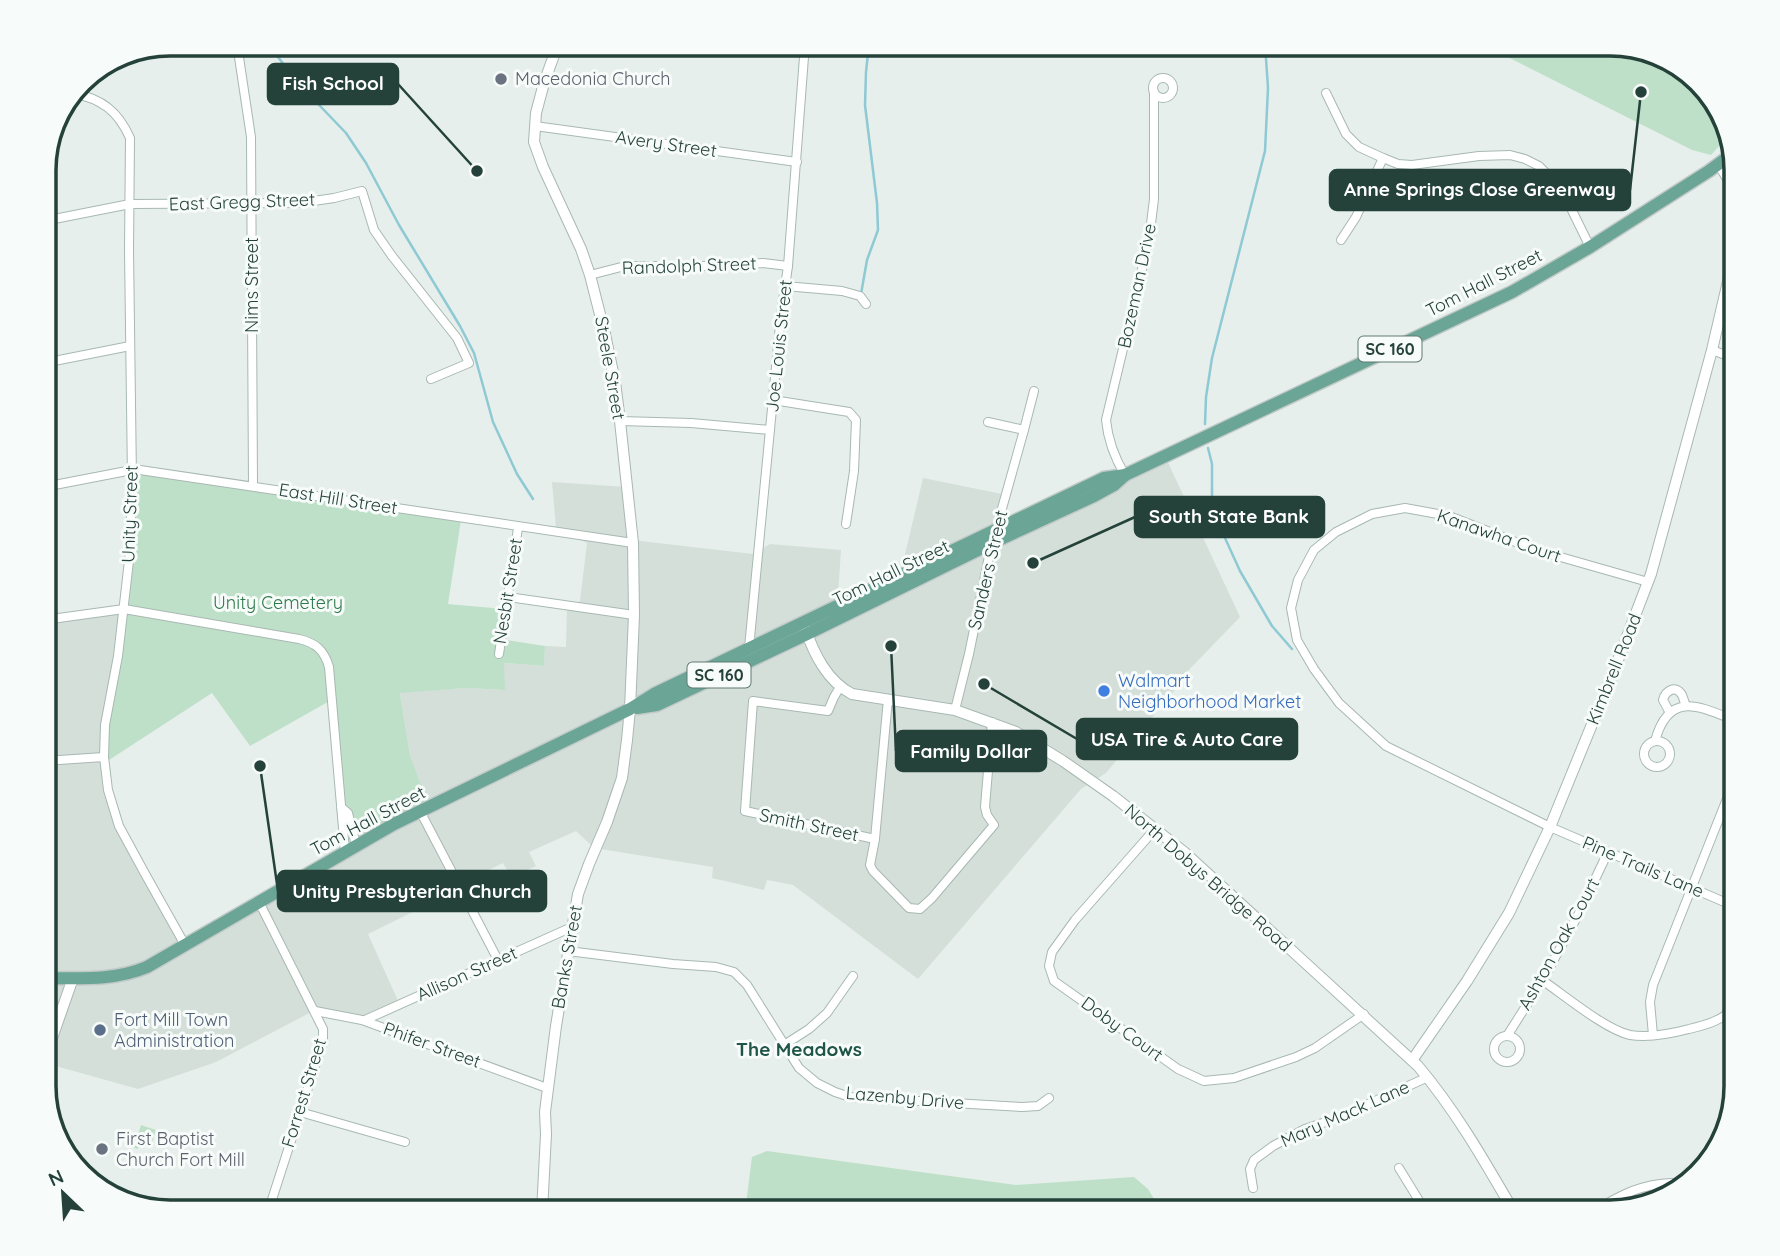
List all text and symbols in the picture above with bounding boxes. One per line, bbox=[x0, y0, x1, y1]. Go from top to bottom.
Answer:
callout: Fish School bbox=[268, 64, 398, 104]
place label: Macedonia Church bbox=[515, 67, 670, 90]
text: Fish School bbox=[282, 71, 384, 95]
marker: Macedonia Church bbox=[493, 71, 509, 87]
street label: Avery Street bbox=[614, 125, 718, 162]
callout: Anne Springs Close Greenway bbox=[1330, 170, 1630, 210]
text: Anne Springs Close Greenway bbox=[1344, 177, 1616, 201]
street label: East Gregg Street bbox=[168, 187, 315, 216]
street label: Bozeman Drive bbox=[1112, 221, 1161, 350]
street label: Nims Street bbox=[240, 237, 263, 333]
street label: Tom Hall Street bbox=[1422, 243, 1546, 322]
street label: Randolph Street bbox=[621, 252, 757, 279]
street label: Joe Louis Street bbox=[760, 278, 797, 413]
street label: Steele Street bbox=[590, 314, 631, 421]
road number: SC 160 bbox=[1358, 336, 1422, 362]
street label: Unity Street bbox=[116, 465, 143, 563]
street label: East Hill Street bbox=[277, 478, 399, 519]
callout: South State Bank bbox=[1135, 497, 1324, 537]
text: South State Bank bbox=[1149, 504, 1309, 528]
street label: Kanawha Court bbox=[1434, 504, 1564, 568]
street label: Sanders Street bbox=[963, 508, 1012, 632]
street label: Tom Hall Street bbox=[829, 534, 953, 611]
street label: Nesbit Street bbox=[488, 536, 527, 645]
park label: Unity Cemetery bbox=[213, 591, 343, 614]
street label: Kimbrell Road bbox=[1581, 610, 1646, 728]
road number: SC 160 bbox=[688, 662, 750, 688]
place label: Walmart Neighborhood Market bbox=[1118, 669, 1301, 713]
marker: Walmart Neighborhood Market bbox=[1096, 683, 1112, 699]
callout: USA Tire & Auto Care bbox=[1077, 719, 1297, 759]
text: USA Tire & Auto Care bbox=[1091, 727, 1283, 751]
callout: Family Dollar bbox=[896, 731, 1046, 771]
text: Family Dollar bbox=[910, 739, 1032, 763]
street label: Tom Hall Street bbox=[306, 781, 429, 861]
street label: North Dobys Bridge Road bbox=[1120, 799, 1297, 957]
street label: Smith Street bbox=[757, 803, 861, 846]
street label: Pine Trails Lane bbox=[1579, 831, 1707, 903]
callout: Unity Presbyterian Church bbox=[278, 871, 546, 911]
street label: Ashton Oak Court bbox=[1513, 874, 1604, 1014]
text: Unity Presbyterian Church bbox=[292, 879, 532, 903]
street label: Banks Street bbox=[546, 903, 587, 1011]
street label: Allison Street bbox=[413, 941, 521, 1006]
street label: Doby Court bbox=[1077, 991, 1168, 1066]
place label: Fort Mill Town Administration bbox=[114, 1008, 234, 1052]
street label: Phifer Street bbox=[380, 1016, 484, 1073]
marker: Fort Mill Town Administration bbox=[92, 1022, 108, 1038]
street label: Forrest Street bbox=[276, 1035, 331, 1150]
district label: The Meadows bbox=[736, 1037, 862, 1061]
street label: Mary Mack Lane bbox=[1277, 1075, 1413, 1152]
street label: Lazenby Drive bbox=[845, 1081, 965, 1114]
place label: First Baptist Church Fort Mill bbox=[116, 1127, 245, 1171]
marker: First Baptist Church Fort Mill bbox=[94, 1141, 110, 1157]
north arrow bbox=[28, 1158, 98, 1228]
text: N bbox=[44, 1164, 67, 1191]

